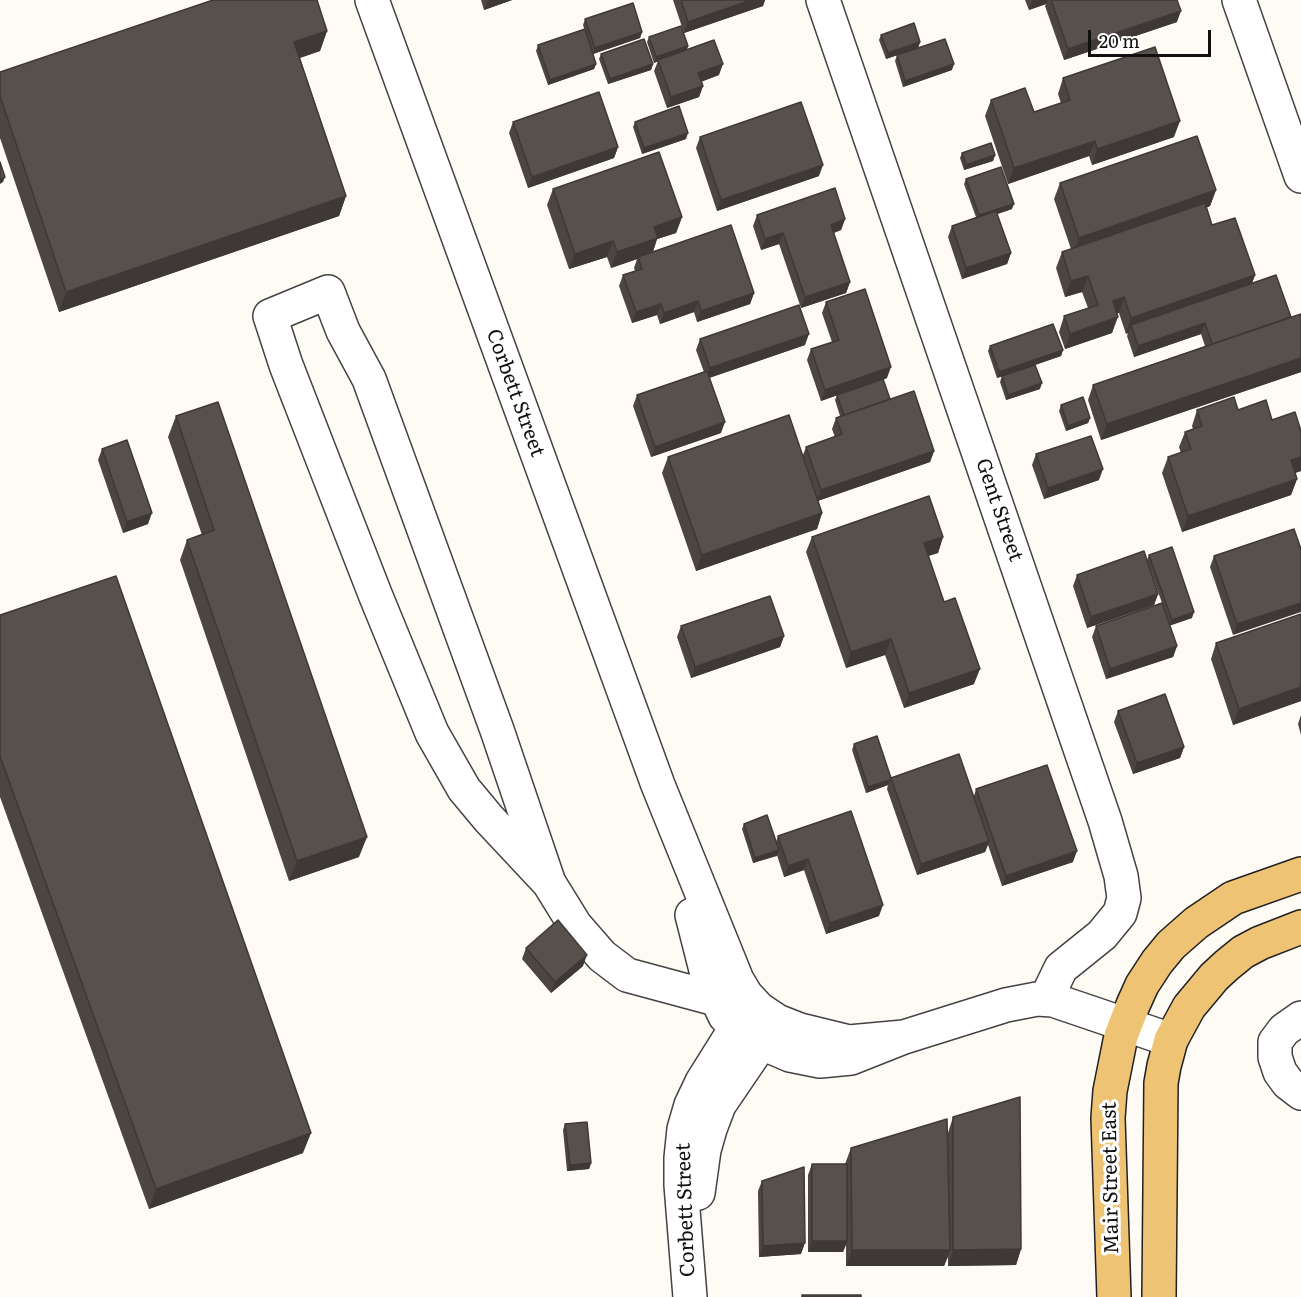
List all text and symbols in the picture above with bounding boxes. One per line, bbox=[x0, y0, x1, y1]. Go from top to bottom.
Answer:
scale bar bbox=[1091, 18, 1214, 56]
text: 20 m bbox=[1099, 27, 1140, 54]
street label: Corbett Street bbox=[481, 326, 549, 460]
street label: Gent Street bbox=[970, 455, 1028, 565]
street label: Mair Street East bbox=[1098, 1102, 1124, 1254]
street label: Corbett Street bbox=[672, 1143, 700, 1277]

